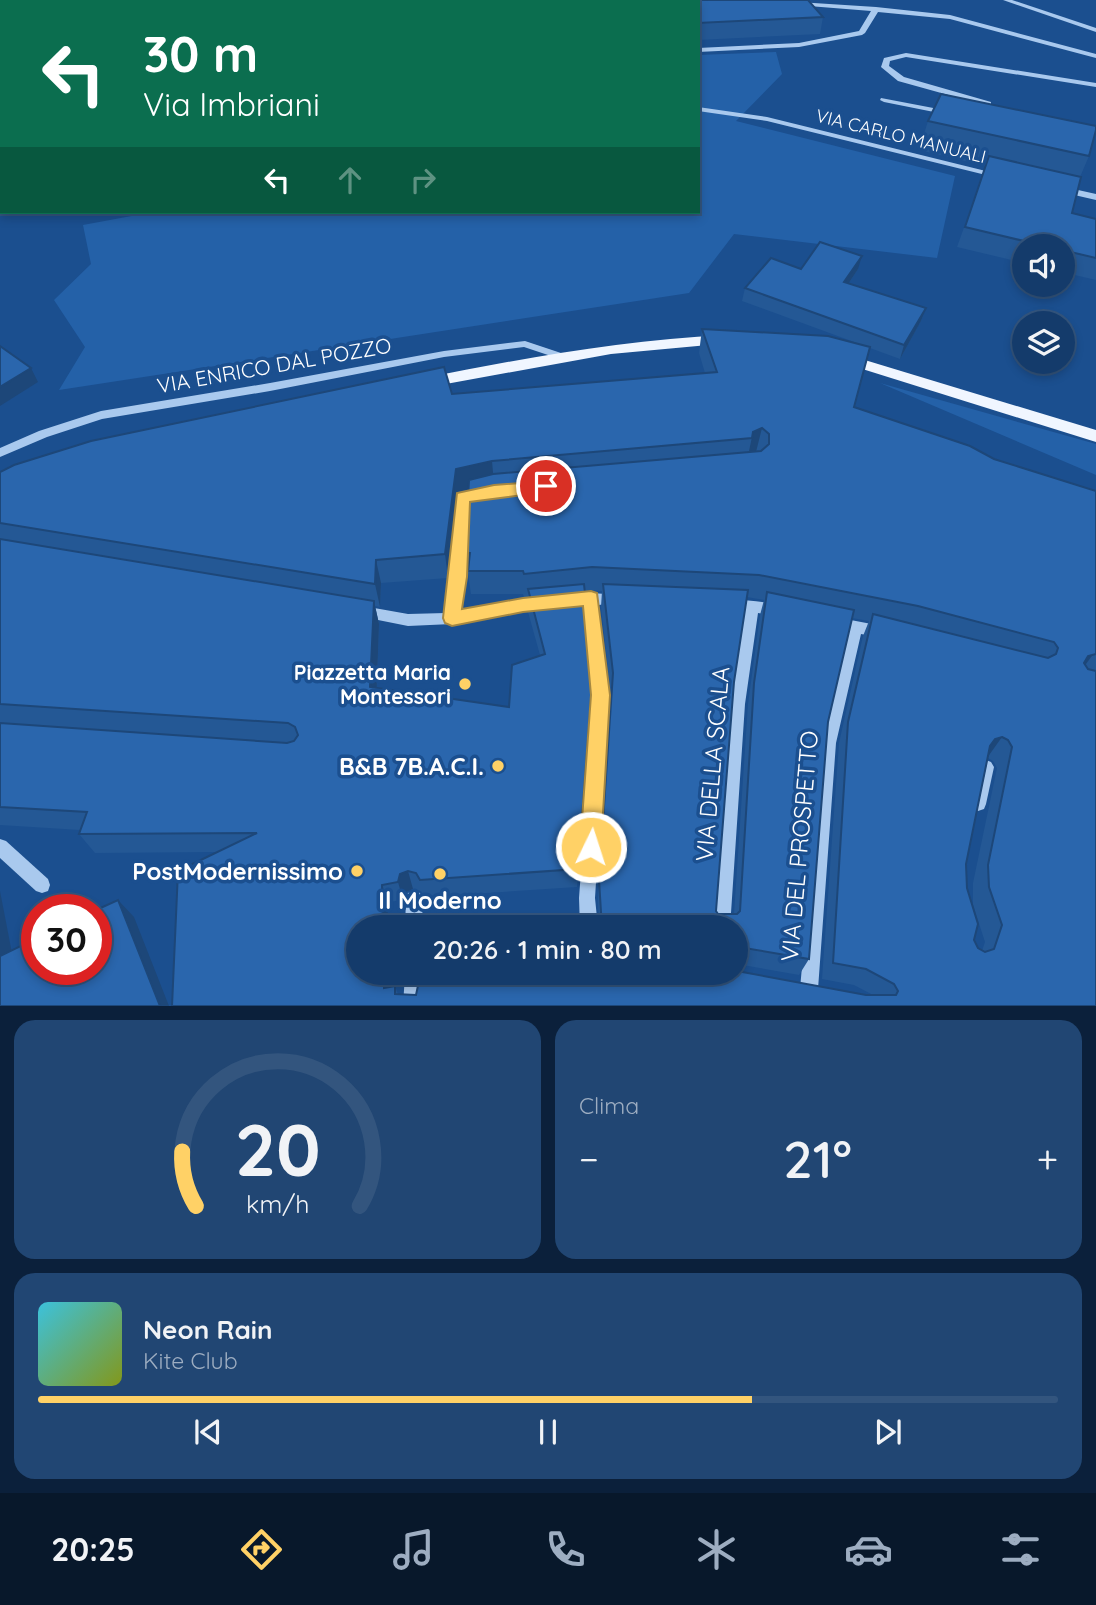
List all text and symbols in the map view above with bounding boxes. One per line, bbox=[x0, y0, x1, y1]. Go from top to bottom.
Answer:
text: 30 m bbox=[143, 23, 258, 84]
icon: left bbox=[28, 28, 119, 119]
text: Via Imbriani bbox=[143, 84, 320, 124]
street label: VIA CARLO MANUALI bbox=[814, 104, 988, 168]
icon: left bbox=[258, 161, 296, 199]
icon: ahead bbox=[331, 161, 369, 199]
icon: right bbox=[404, 161, 442, 199]
map controls bbox=[1012, 234, 1075, 374]
button: sound bbox=[1012, 234, 1075, 297]
button: layers bbox=[1012, 311, 1075, 374]
street label: VIA ENRICO DAL POZZO bbox=[155, 332, 393, 398]
pin bbox=[516, 456, 576, 516]
icon: arrive bbox=[527, 467, 565, 505]
place label: Piazzetta Maria Montessori bbox=[294, 659, 451, 709]
street label: VIA DELLA SCALA bbox=[689, 665, 735, 863]
marker: Piazzetta Maria Montessori bbox=[457, 676, 473, 692]
street label: VIA DEL PROSPETTO bbox=[774, 729, 824, 963]
place label: B&B 7B.A.C.I. bbox=[339, 751, 484, 781]
marker: B&B 7B.A.C.I. bbox=[490, 758, 506, 774]
position arrow bbox=[554, 810, 628, 884]
place label: PostModernissimo bbox=[132, 856, 343, 886]
marker: PostModernissimo bbox=[349, 863, 365, 879]
marker: Il Moderno bbox=[432, 866, 448, 882]
place label: Il Moderno bbox=[378, 885, 502, 915]
speed limit sign: 30 bbox=[21, 894, 112, 985]
text: 20:26 · 1 min · 80 m bbox=[432, 933, 662, 966]
text: Clima bbox=[579, 1091, 639, 1120]
text: 20 bbox=[234, 1103, 321, 1194]
text: 21° bbox=[783, 1126, 852, 1191]
text: − bbox=[579, 1135, 599, 1183]
text: + bbox=[1037, 1135, 1058, 1183]
text: km/h bbox=[246, 1187, 309, 1218]
text: Neon Rain bbox=[143, 1313, 272, 1346]
text: Kite Club bbox=[143, 1346, 238, 1375]
icon: previous bbox=[189, 1413, 227, 1451]
icon: pause bbox=[529, 1413, 567, 1451]
icon: next bbox=[869, 1413, 907, 1451]
icon: directions bbox=[237, 1525, 286, 1574]
icon: music bbox=[389, 1525, 438, 1574]
icon: phone bbox=[541, 1525, 590, 1574]
icon: climate bbox=[692, 1525, 741, 1574]
icon: car bbox=[844, 1525, 893, 1574]
icon: filters bbox=[996, 1525, 1045, 1574]
text: 20:25 bbox=[51, 1529, 135, 1569]

